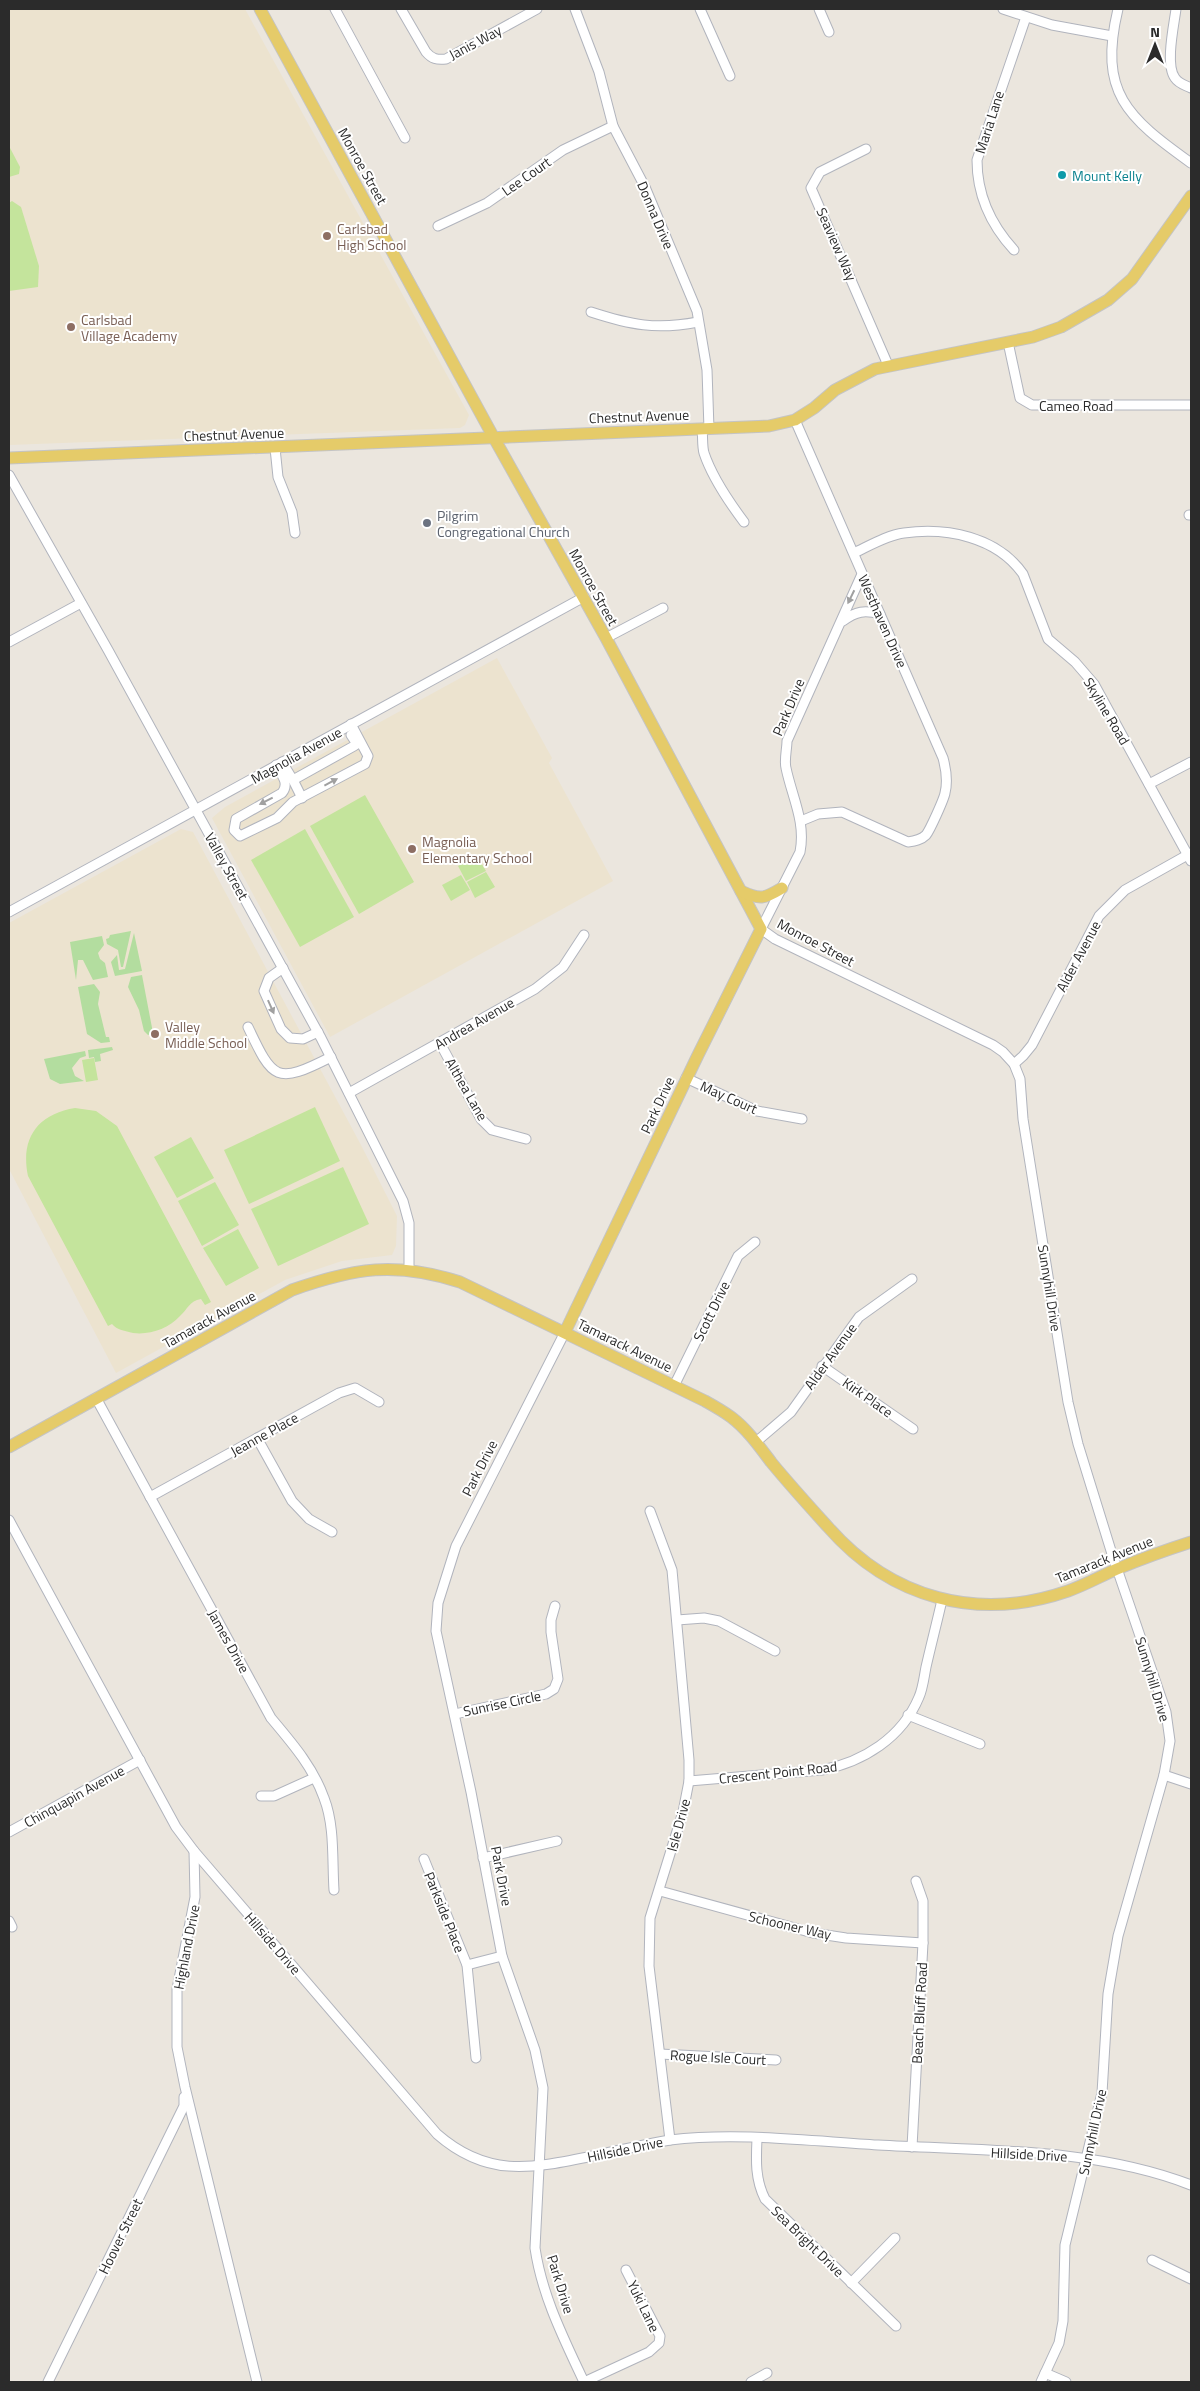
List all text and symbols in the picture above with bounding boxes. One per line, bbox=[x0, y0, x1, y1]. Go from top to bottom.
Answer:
street label: Janis Way bbox=[445, 19, 505, 65]
north arrow bbox=[1130, 20, 1180, 70]
text: N bbox=[1150, 21, 1160, 42]
street label: Maria Lane bbox=[969, 88, 1009, 156]
street label: Monroe Street bbox=[333, 124, 393, 208]
street label: Lee Court bbox=[497, 151, 555, 201]
place label: Mount Kelly bbox=[1072, 165, 1142, 186]
marker: Mount Kelly bbox=[1056, 169, 1068, 181]
street label: Donna Drive bbox=[632, 178, 680, 252]
street label: Seaview Way bbox=[812, 204, 863, 284]
place label: Carlsbad High School bbox=[337, 218, 407, 255]
marker: Carlsbad High School bbox=[321, 230, 333, 242]
place label: Carlsbad Village Academy bbox=[81, 309, 178, 346]
marker: Carlsbad Village Academy bbox=[65, 321, 77, 333]
street label: Cameo Road bbox=[1039, 395, 1113, 416]
street label: Chestnut Avenue bbox=[588, 404, 690, 428]
street label: Chestnut Avenue bbox=[183, 422, 285, 446]
place label: Pilgrim Congregational Church bbox=[437, 505, 570, 542]
marker: Pilgrim Congregational Church bbox=[421, 517, 433, 529]
street label: Monroe Street bbox=[564, 545, 624, 629]
street label: Westhaven Drive bbox=[853, 571, 913, 671]
one-way arrow bbox=[847, 590, 855, 604]
street label: Skyline Road bbox=[1079, 673, 1135, 749]
street label: Park Drive bbox=[767, 675, 809, 739]
street label: Magnolia Avenue bbox=[247, 721, 345, 789]
one-way arrow bbox=[324, 778, 338, 786]
one-way arrow bbox=[259, 797, 274, 805]
street label: Valley Street bbox=[200, 828, 254, 904]
place label: Magnolia Elementary School bbox=[422, 831, 532, 868]
marker: Magnolia Elementary School bbox=[406, 843, 418, 855]
street label: Monroe Street bbox=[774, 913, 858, 971]
street label: Alder Avenue bbox=[1050, 917, 1106, 995]
street label: Andrea Avenue bbox=[430, 992, 518, 1054]
one-way arrow bbox=[268, 1000, 276, 1014]
place label: Valley Middle School bbox=[165, 1016, 247, 1053]
marker: Valley Middle School bbox=[149, 1028, 161, 1040]
street label: Althea Lane bbox=[441, 1054, 493, 1124]
street label: Park Drive bbox=[635, 1073, 679, 1137]
street label: May Court bbox=[697, 1075, 761, 1119]
street label: Sunnyhill Drive bbox=[1033, 1243, 1067, 1333]
street label: Scott Drive bbox=[687, 1277, 735, 1345]
street label: Tamarack Avenue bbox=[159, 1285, 259, 1353]
street label: Tamarack Avenue bbox=[574, 1313, 676, 1377]
street label: Alder Avenue bbox=[799, 1318, 861, 1394]
street label: Kirk Place bbox=[839, 1372, 897, 1422]
street label: Jeanne Place bbox=[226, 1407, 302, 1461]
street label: Park Drive bbox=[456, 1436, 502, 1500]
street label: Tamarack Avenue bbox=[1052, 1530, 1156, 1588]
street label: James Drive bbox=[203, 1605, 255, 1677]
street label: Sunnyhill Drive bbox=[1130, 1634, 1176, 1724]
street label: Sunrise Circle bbox=[461, 1685, 543, 1721]
street label: Crescent Point Road bbox=[718, 1755, 838, 1789]
street label: Chinquapin Avenue bbox=[20, 1760, 128, 1832]
street label: Isle Drive bbox=[661, 1796, 695, 1854]
street label: Park Drive bbox=[486, 1844, 518, 1908]
street label: Parkside Place bbox=[419, 1868, 471, 1956]
street label: Highland Drive bbox=[167, 1903, 205, 1991]
street label: Schooner Way bbox=[747, 1905, 834, 1945]
street label: Hillside Drive bbox=[240, 1907, 306, 1979]
street label: Beach Bluff Road bbox=[906, 1962, 932, 2064]
street label: Rogue Isle Court bbox=[669, 2044, 767, 2070]
street label: Sunnyhill Drive bbox=[1073, 2087, 1111, 2177]
street label: Hillside Drive bbox=[585, 2131, 665, 2167]
street label: Hillside Drive bbox=[990, 2142, 1068, 2166]
street label: Hoover Street bbox=[93, 2195, 147, 2277]
street label: Sea Bright Drive bbox=[767, 2201, 849, 2281]
street label: Park Drive bbox=[542, 2252, 580, 2316]
street label: Yuki Lane bbox=[622, 2277, 666, 2335]

